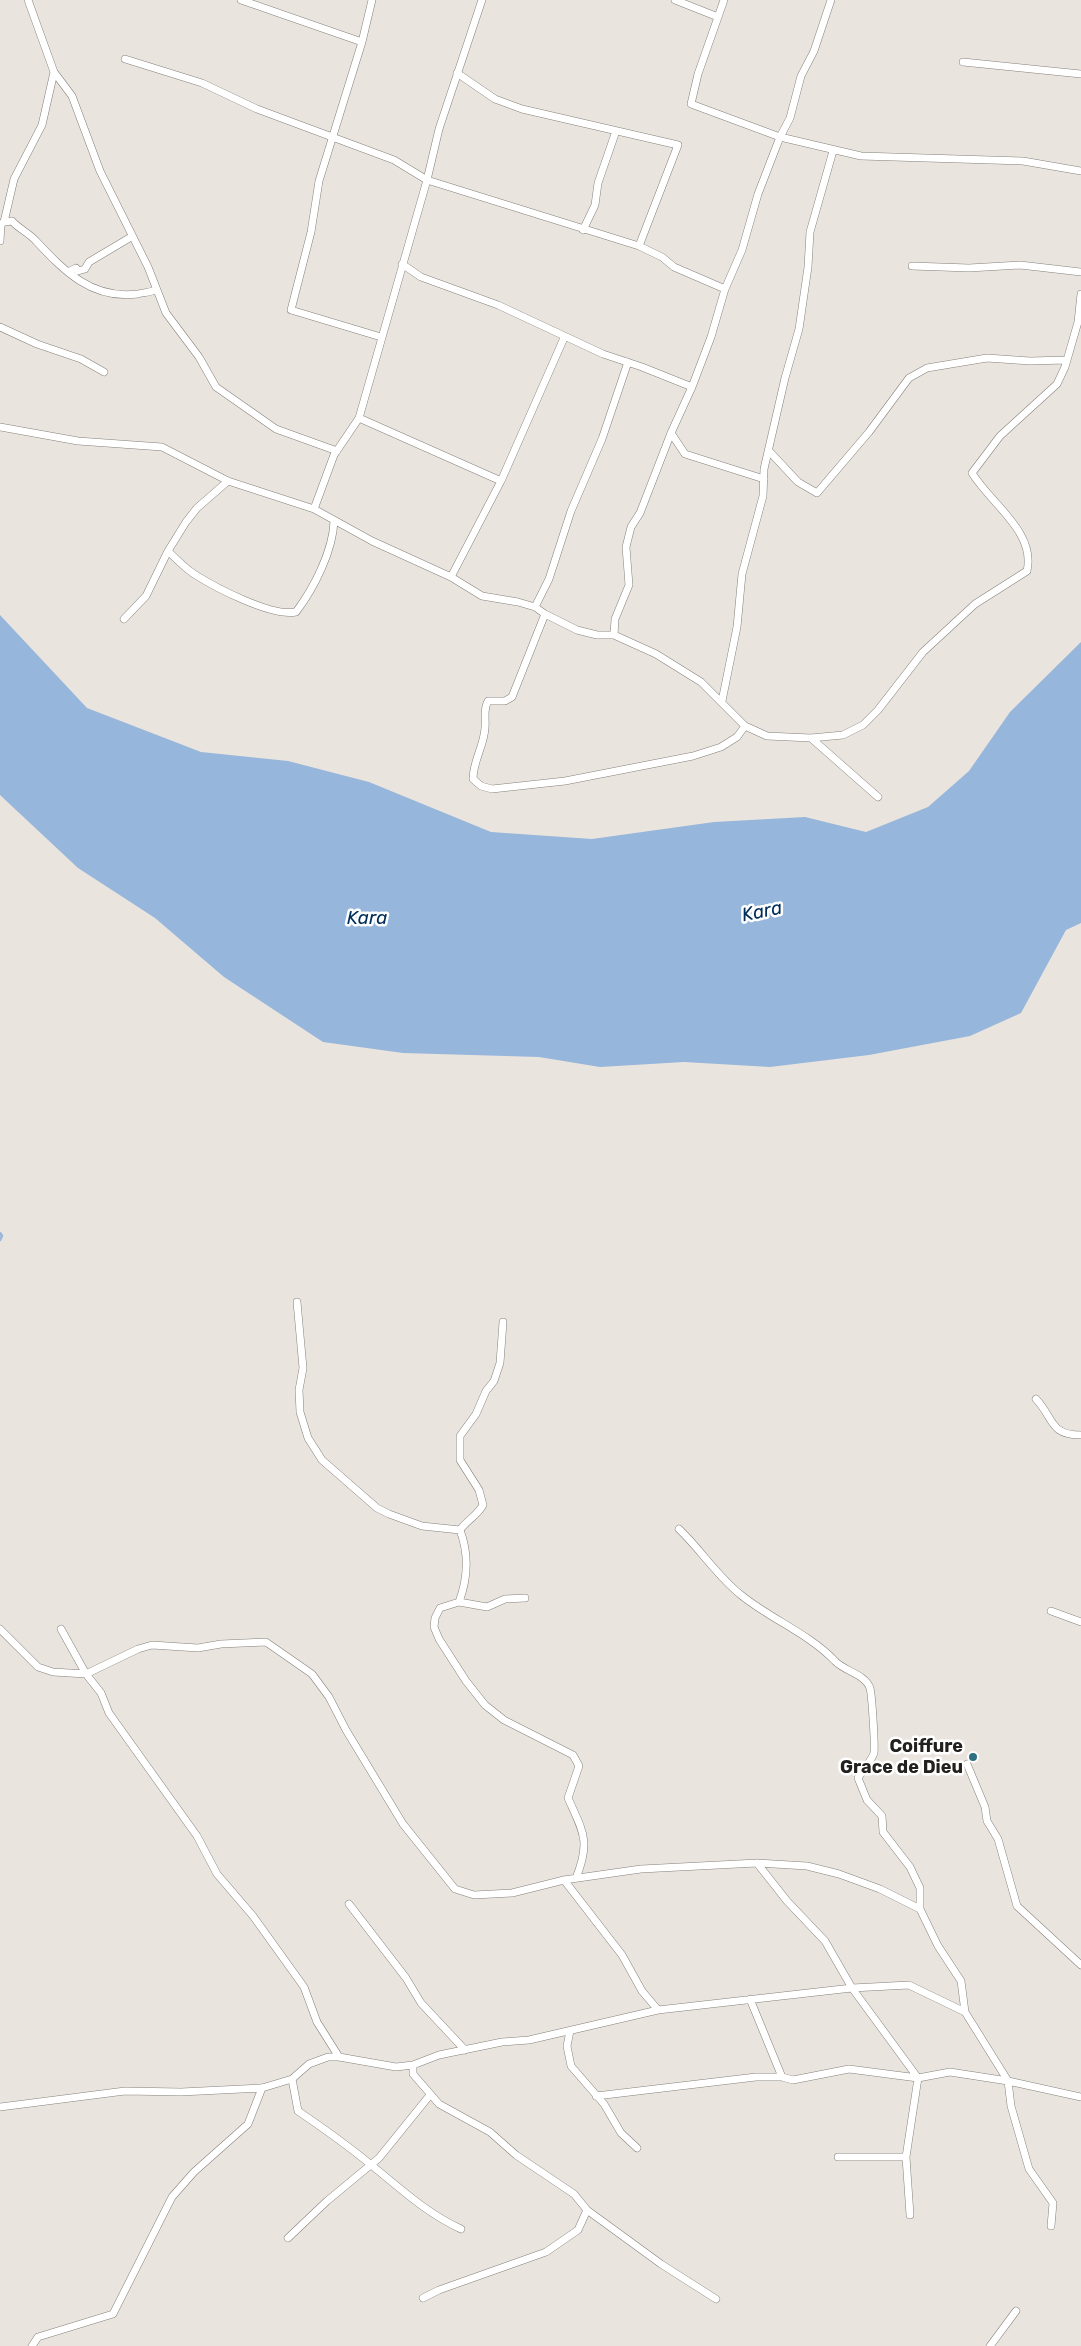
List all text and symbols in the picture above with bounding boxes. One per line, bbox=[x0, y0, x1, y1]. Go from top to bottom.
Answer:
water label: Kara bbox=[740, 897, 784, 927]
water label: Kara bbox=[347, 908, 387, 930]
place label: Coiffure Grace de Dieu bbox=[840, 1736, 963, 1778]
marker: Coiffure Grace de Dieu bbox=[967, 1751, 979, 1763]

